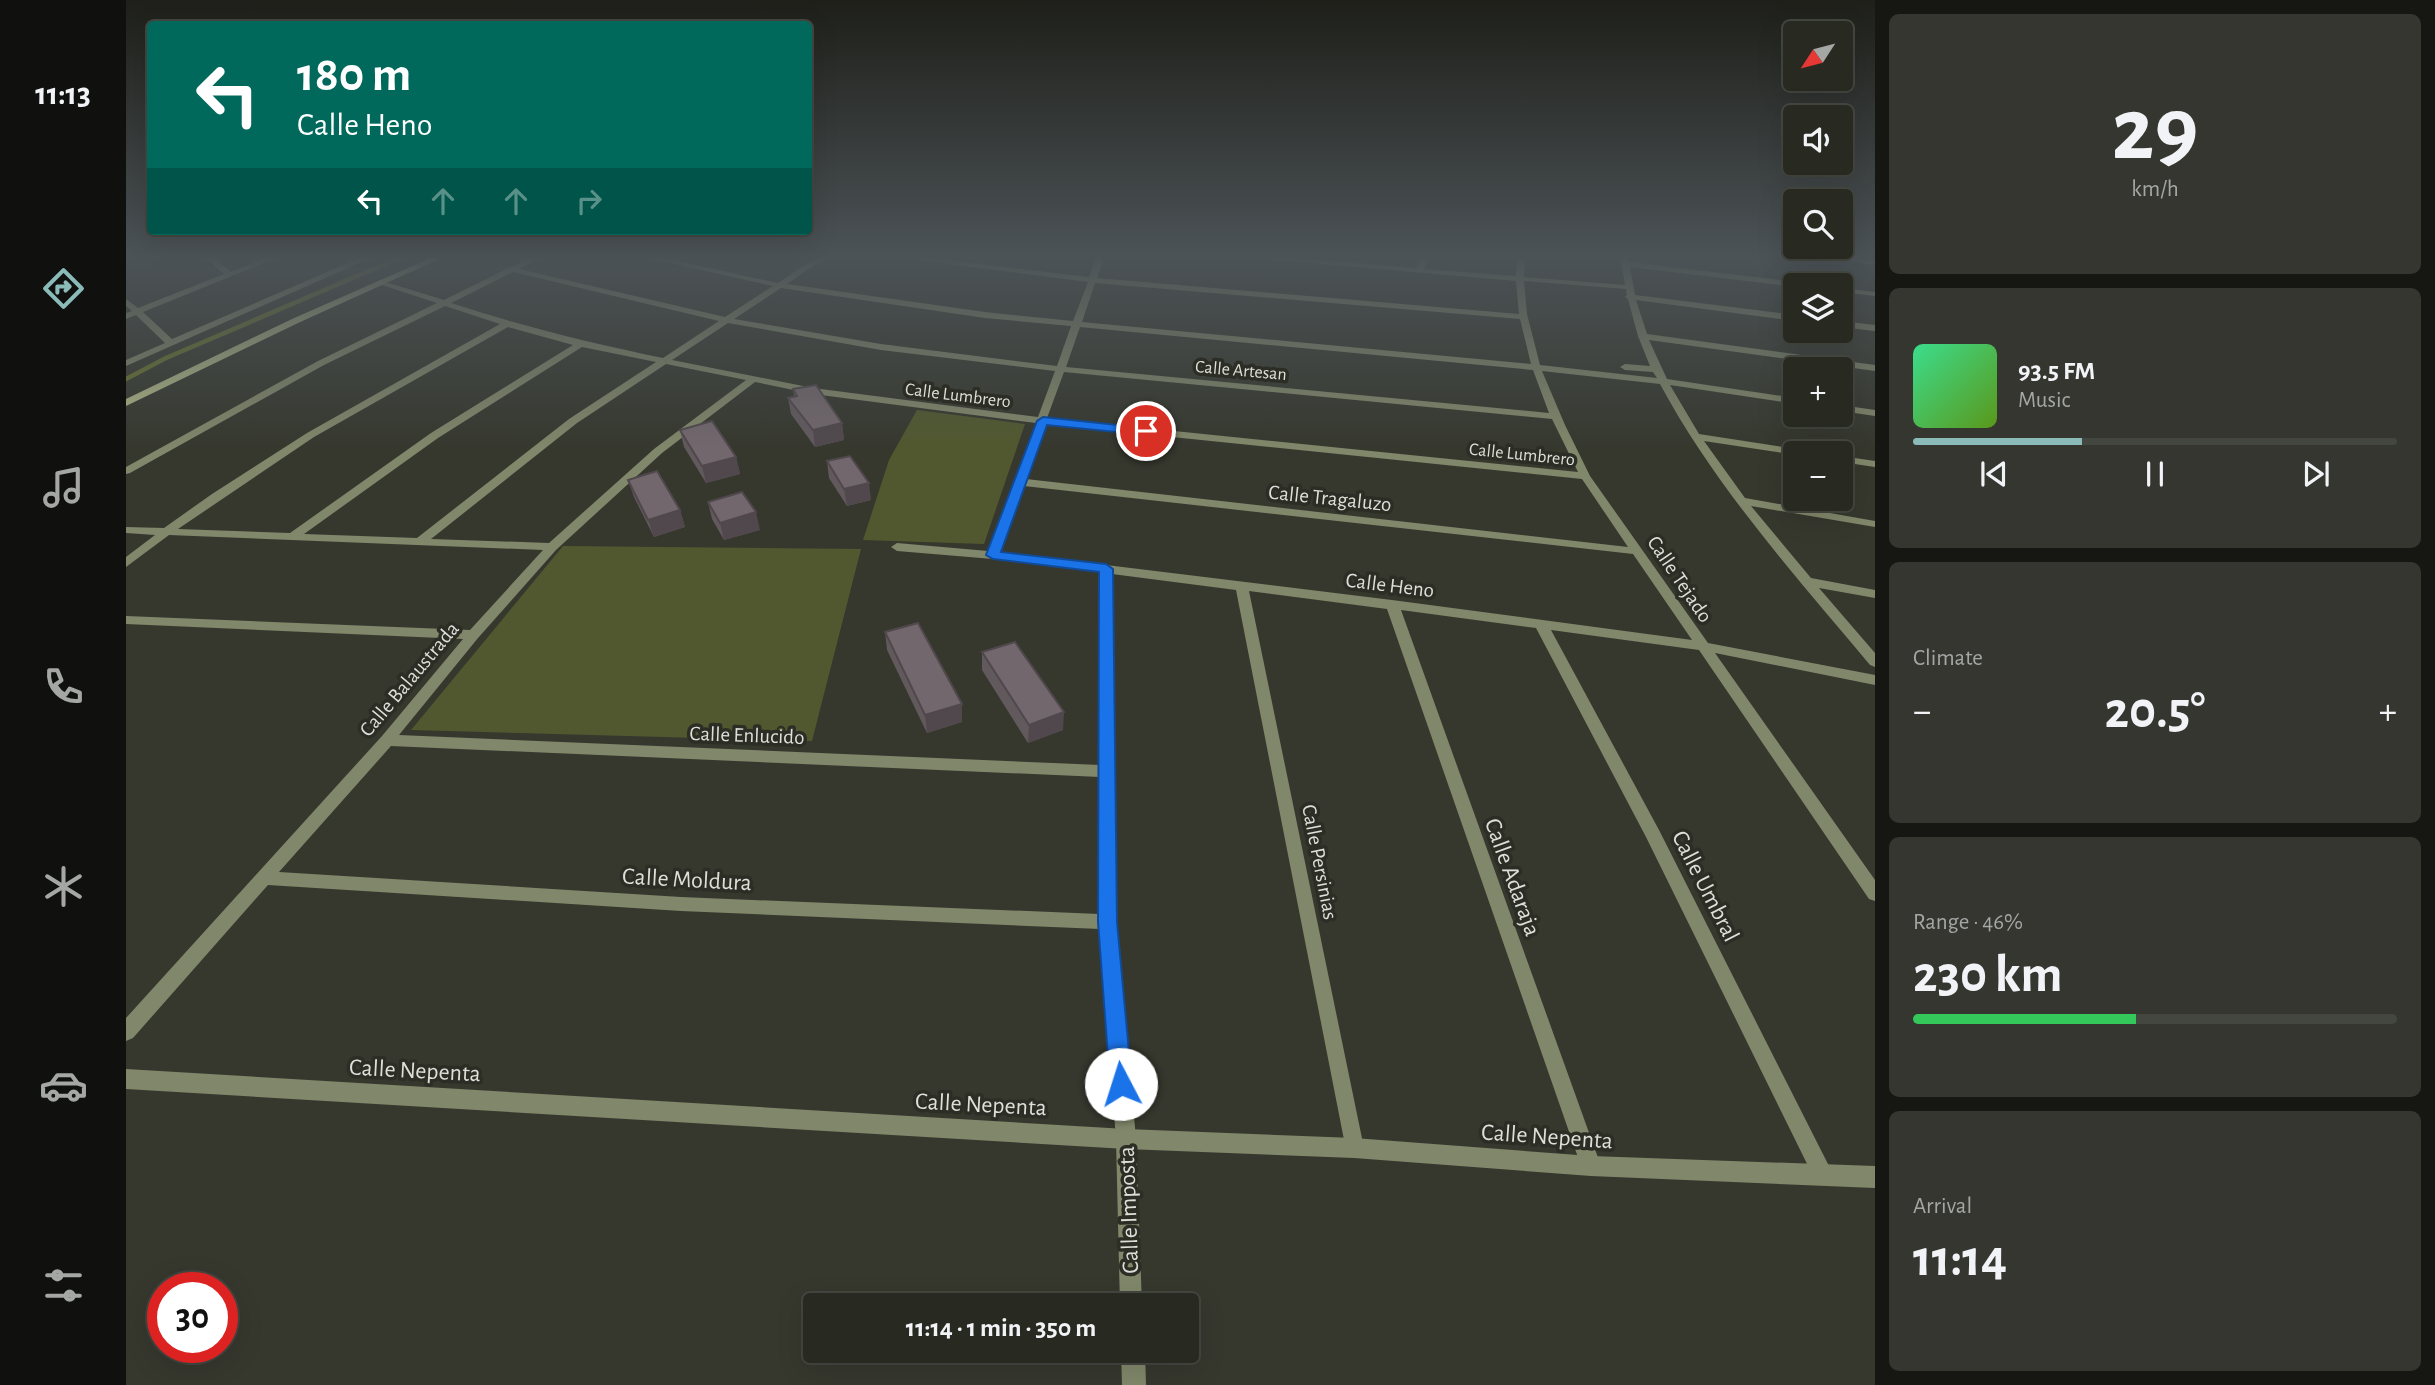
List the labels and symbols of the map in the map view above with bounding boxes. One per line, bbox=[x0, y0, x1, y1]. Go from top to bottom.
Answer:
north arrow bbox=[1783, 21, 1853, 91]
street label: Calle Artesan bbox=[1194, 358, 1287, 384]
street label: Calle Lumbrero bbox=[904, 381, 1012, 411]
pin bbox=[1116, 401, 1176, 461]
street label: Calle Lumbrero bbox=[1468, 440, 1576, 470]
street label: Calle Tragaluzo bbox=[1267, 482, 1393, 515]
street label: Calle Tejado bbox=[1643, 532, 1716, 626]
street label: Calle Heno bbox=[1345, 570, 1435, 601]
street label: Calle Balaustrada bbox=[356, 618, 463, 740]
street label: Calle Enlucido bbox=[689, 723, 805, 748]
street label: Calle Persinias bbox=[1298, 803, 1341, 921]
street label: Calle Adaraja bbox=[1480, 815, 1544, 939]
street label: Calle Umbral bbox=[1667, 827, 1743, 946]
street label: Calle Moldura bbox=[622, 865, 752, 895]
position arrow bbox=[1084, 1047, 1158, 1121]
street label: Calle Nepenta bbox=[348, 1056, 481, 1086]
street label: Calle Nepenta bbox=[914, 1090, 1047, 1120]
street label: Calle Nepenta bbox=[1480, 1120, 1614, 1154]
street label: Calle Imposta bbox=[1115, 1146, 1143, 1274]
speed limit sign: 30 bbox=[147, 1272, 238, 1363]

